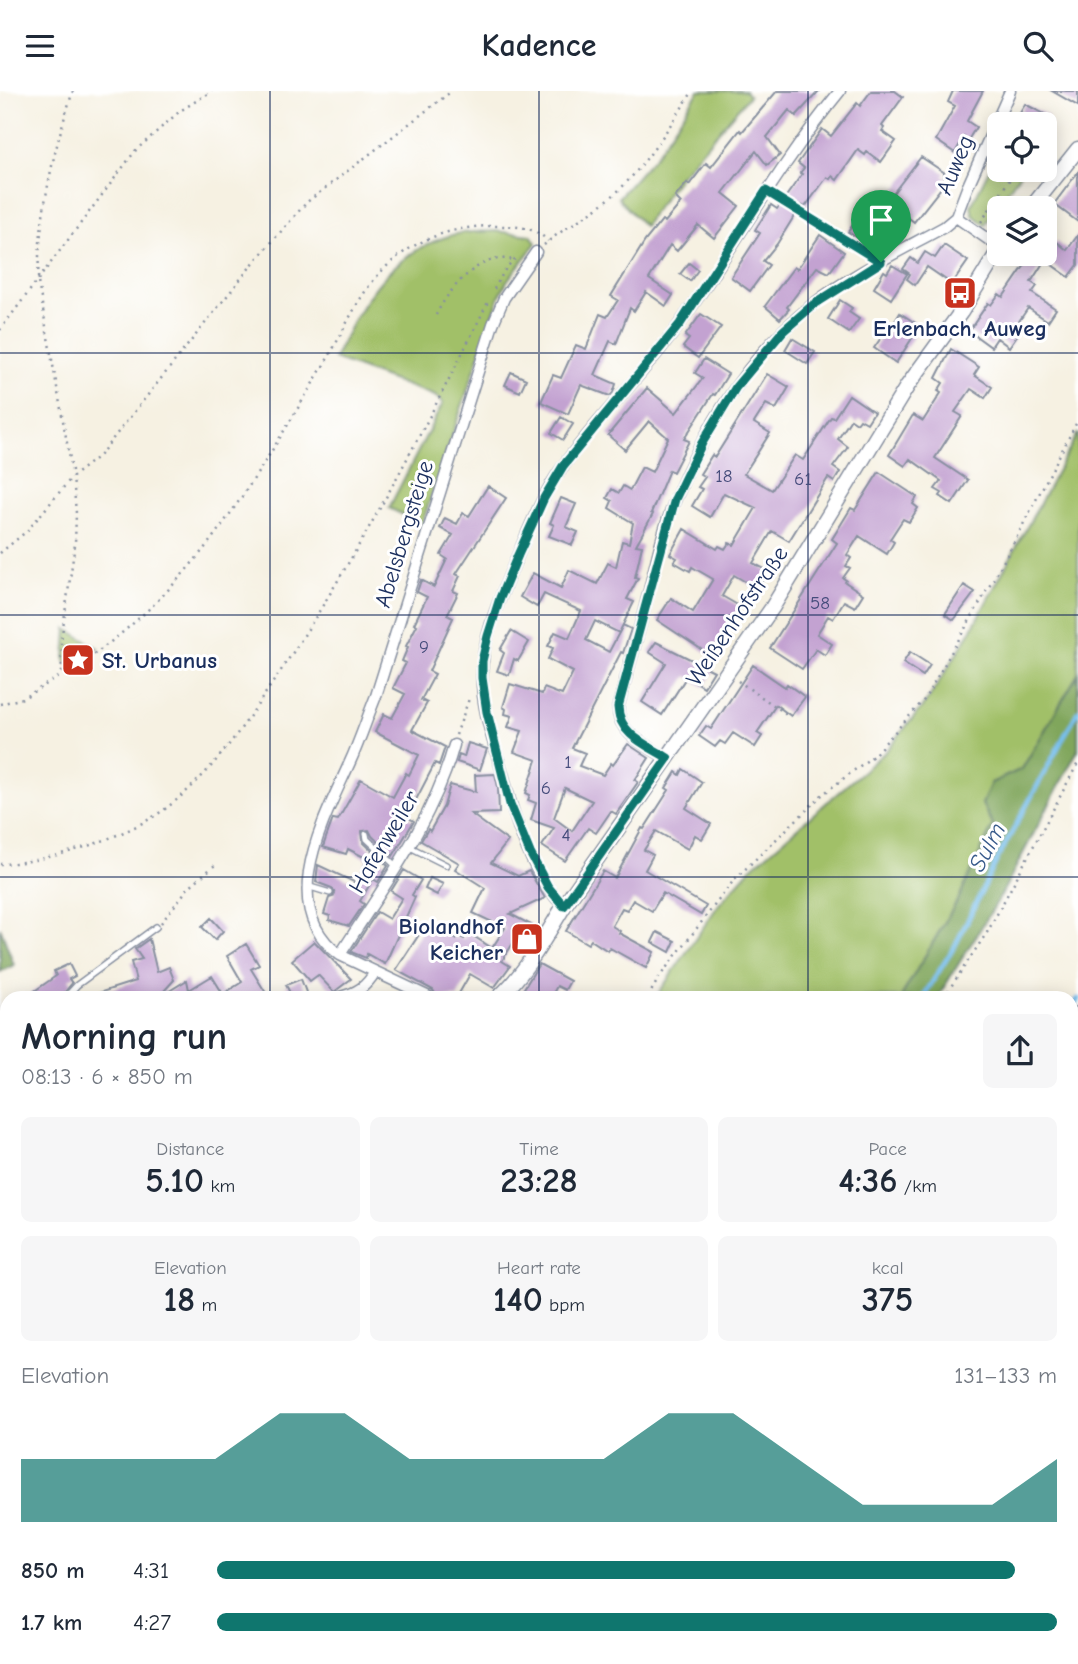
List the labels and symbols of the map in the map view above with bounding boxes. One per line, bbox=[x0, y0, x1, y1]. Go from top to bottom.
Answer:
street label: Auweg bbox=[930, 131, 980, 199]
pin bbox=[851, 190, 911, 262]
bus stop icon: Erlenbach, Auweg bbox=[941, 274, 979, 312]
place label: Erlenbach, Auweg bbox=[873, 315, 1047, 342]
street label: Abelsbergsteige bbox=[369, 457, 439, 611]
house number: 18 bbox=[715, 465, 733, 487]
house number: 61 bbox=[794, 468, 812, 490]
street label: Weißenhofstraße bbox=[680, 541, 794, 691]
house number: 58 bbox=[810, 592, 830, 614]
house number: 9 bbox=[419, 636, 429, 658]
place icon: St. Urbanus bbox=[59, 641, 97, 679]
place label: St. Urbanus bbox=[102, 647, 217, 674]
house number: 1 bbox=[564, 751, 572, 773]
house number: 6 bbox=[541, 777, 551, 799]
street label: Hafenweiler bbox=[343, 785, 426, 898]
water label: Sulm bbox=[963, 818, 1011, 876]
house number: 4 bbox=[561, 824, 571, 846]
place label: Biolandhof Keicher bbox=[399, 913, 505, 966]
shop icon: Biolandhof Keicher bbox=[508, 920, 546, 958]

